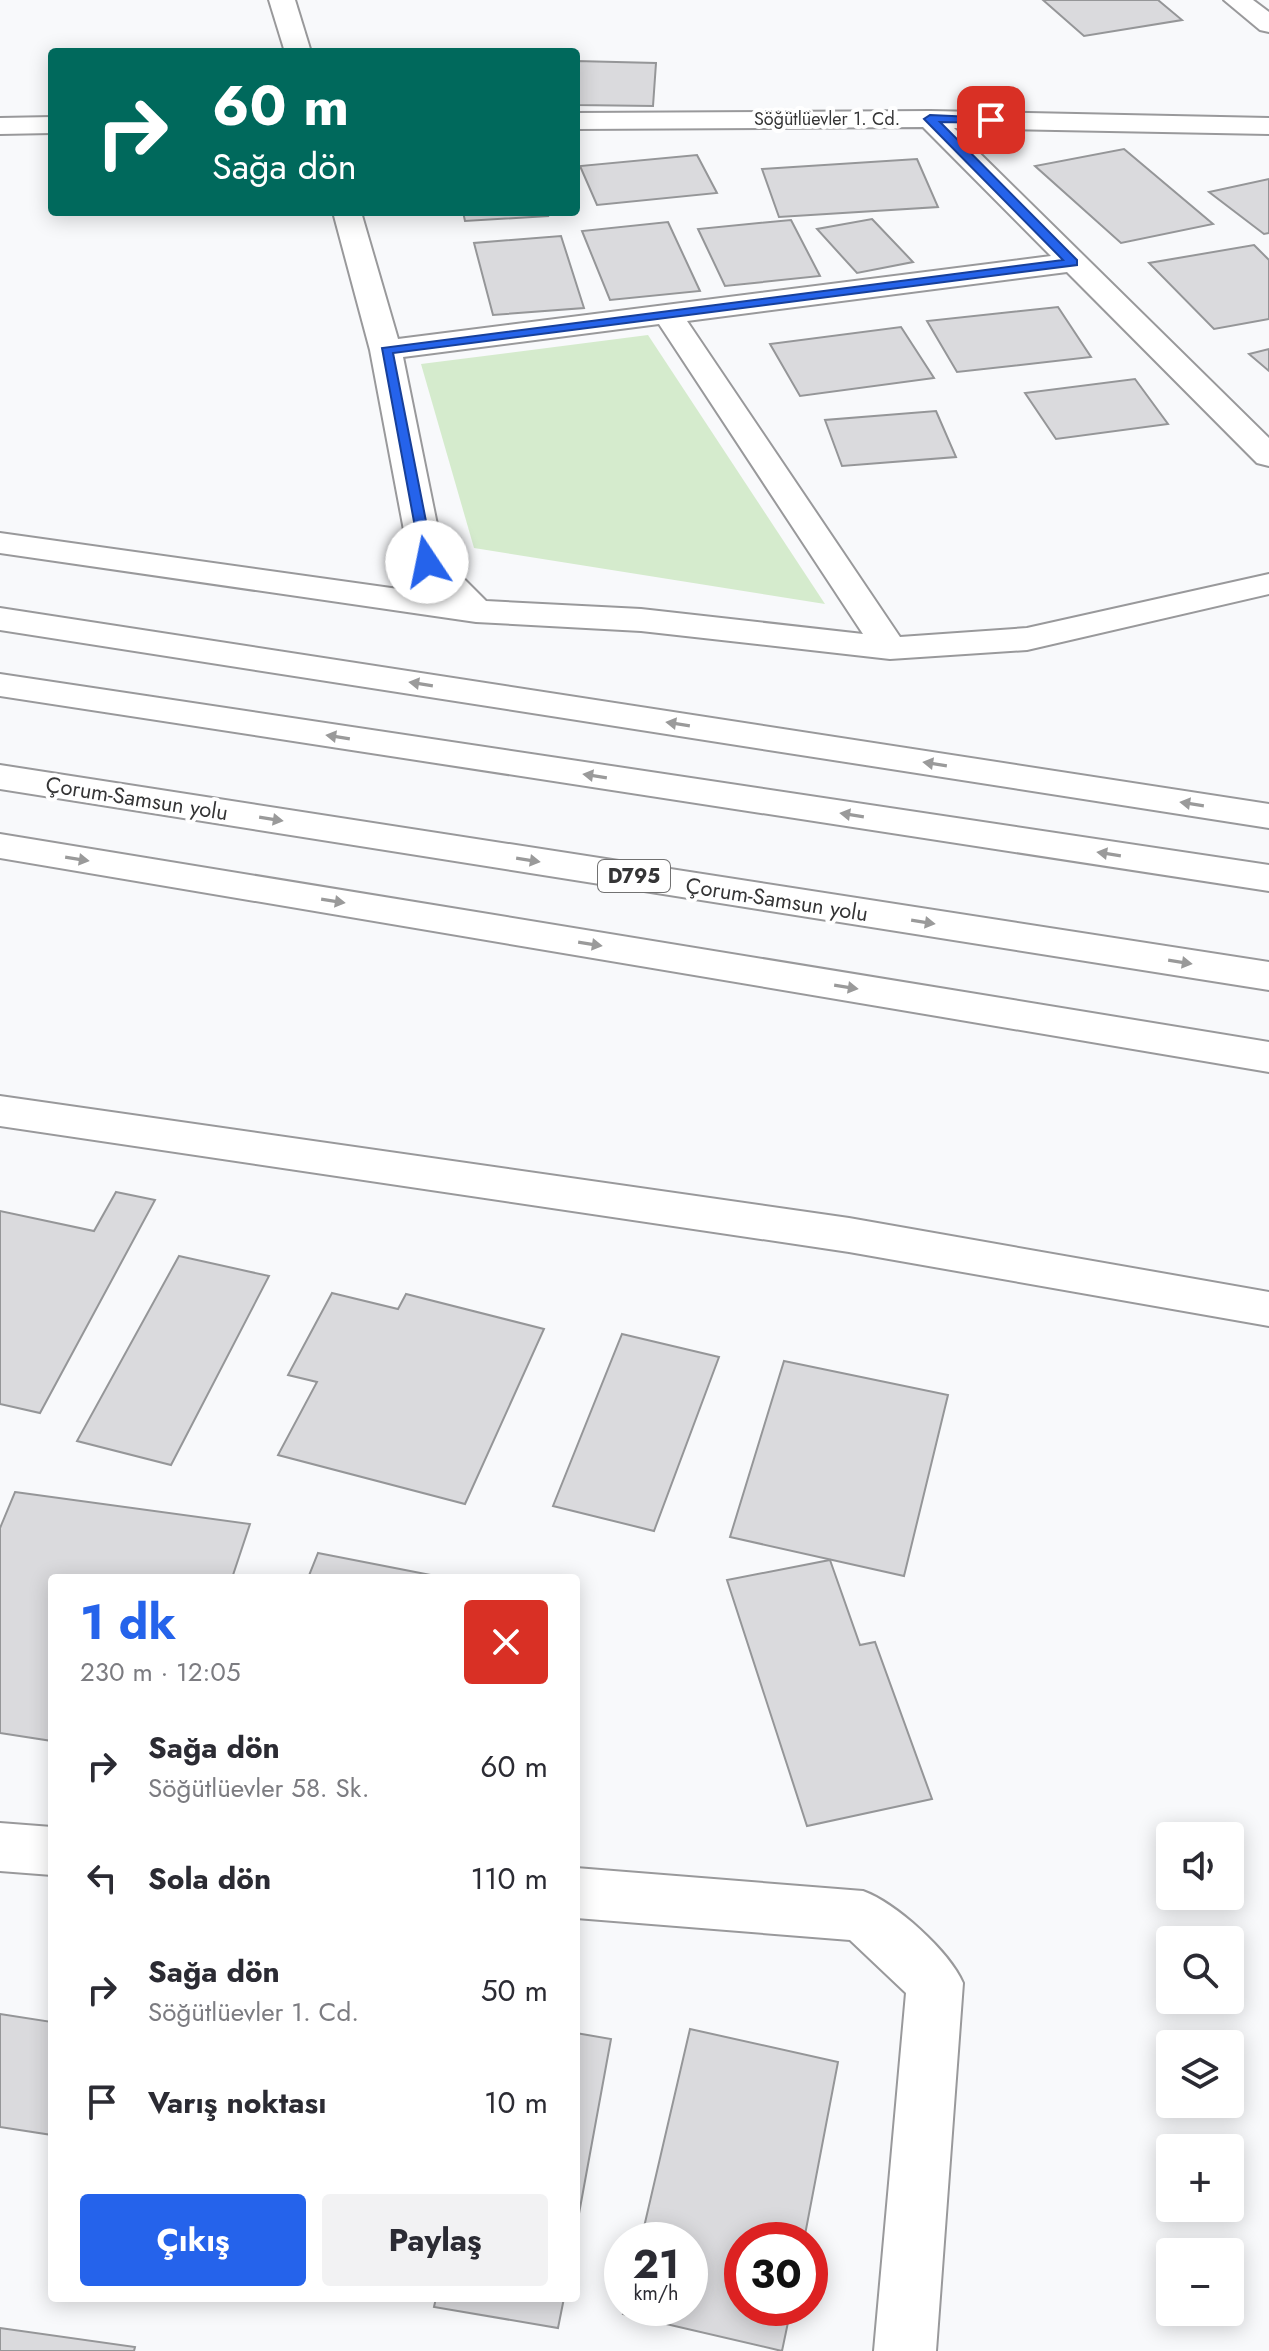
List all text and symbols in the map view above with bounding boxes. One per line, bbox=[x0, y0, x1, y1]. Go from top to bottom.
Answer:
text: 60 m bbox=[212, 65, 349, 146]
icon: right bbox=[80, 80, 184, 184]
pin bbox=[957, 86, 1025, 154]
icon: arrive bbox=[969, 98, 1013, 142]
street label: Söğütlüevler 1. Cd. bbox=[754, 106, 900, 132]
text: Sağa dön bbox=[212, 140, 357, 192]
position arrow bbox=[385, 520, 469, 604]
one-way arrow bbox=[408, 678, 433, 690]
one-way arrow bbox=[665, 717, 690, 730]
one-way arrow bbox=[325, 730, 350, 742]
one-way arrow bbox=[922, 757, 947, 770]
street label: Çorum-Samsun yolu bbox=[43, 768, 231, 828]
one-way arrow bbox=[582, 769, 607, 782]
one-way arrow bbox=[1179, 797, 1204, 810]
one-way arrow bbox=[839, 808, 864, 821]
one-way arrow bbox=[259, 813, 284, 826]
one-way arrow bbox=[1096, 847, 1121, 860]
one-way arrow bbox=[65, 853, 90, 865]
one-way arrow bbox=[515, 854, 540, 866]
road number: D795 bbox=[598, 860, 670, 892]
street label: Çorum-Samsun yolu bbox=[683, 869, 871, 929]
one-way arrow bbox=[321, 896, 346, 908]
one-way arrow bbox=[911, 916, 936, 928]
one-way arrow bbox=[578, 938, 603, 951]
one-way arrow bbox=[1167, 956, 1192, 969]
one-way arrow bbox=[834, 981, 859, 994]
text: 1 dk bbox=[80, 1588, 176, 1657]
button: close bbox=[464, 1600, 548, 1684]
text: 230 m · 12:05 bbox=[80, 1653, 241, 1691]
text: Sağa dön bbox=[148, 1726, 280, 1769]
icon: right bbox=[80, 1744, 124, 1788]
text: 60 m bbox=[480, 1745, 548, 1788]
text: Söğütlüevler 58. Sk. bbox=[148, 1769, 370, 1807]
map controls bbox=[1156, 1822, 1244, 2326]
button: sound bbox=[1156, 1822, 1244, 1910]
icon: left bbox=[80, 1856, 124, 1900]
text: Sola dön bbox=[148, 1857, 271, 1900]
text: 110 m bbox=[471, 1857, 548, 1900]
button: search bbox=[1156, 1926, 1244, 2014]
text: Sağa dön bbox=[148, 1950, 280, 1993]
icon: right bbox=[80, 1968, 124, 2012]
text: 50 m bbox=[481, 1969, 548, 2012]
text: Söğütlüevler 1. Cd. bbox=[148, 1993, 359, 2031]
button: layers bbox=[1156, 2030, 1244, 2118]
icon: arrive bbox=[80, 2080, 124, 2124]
text: Varış noktası bbox=[148, 2081, 326, 2124]
text: 10 m bbox=[484, 2081, 548, 2124]
button: + bbox=[1156, 2134, 1244, 2222]
button: Çıkış bbox=[80, 2194, 306, 2286]
button: Paylaş bbox=[322, 2194, 548, 2286]
speed limit sign: 30 bbox=[724, 2222, 828, 2326]
text: 21 bbox=[633, 2235, 679, 2293]
button: − bbox=[1156, 2238, 1244, 2326]
text: km/h bbox=[633, 2279, 679, 2308]

